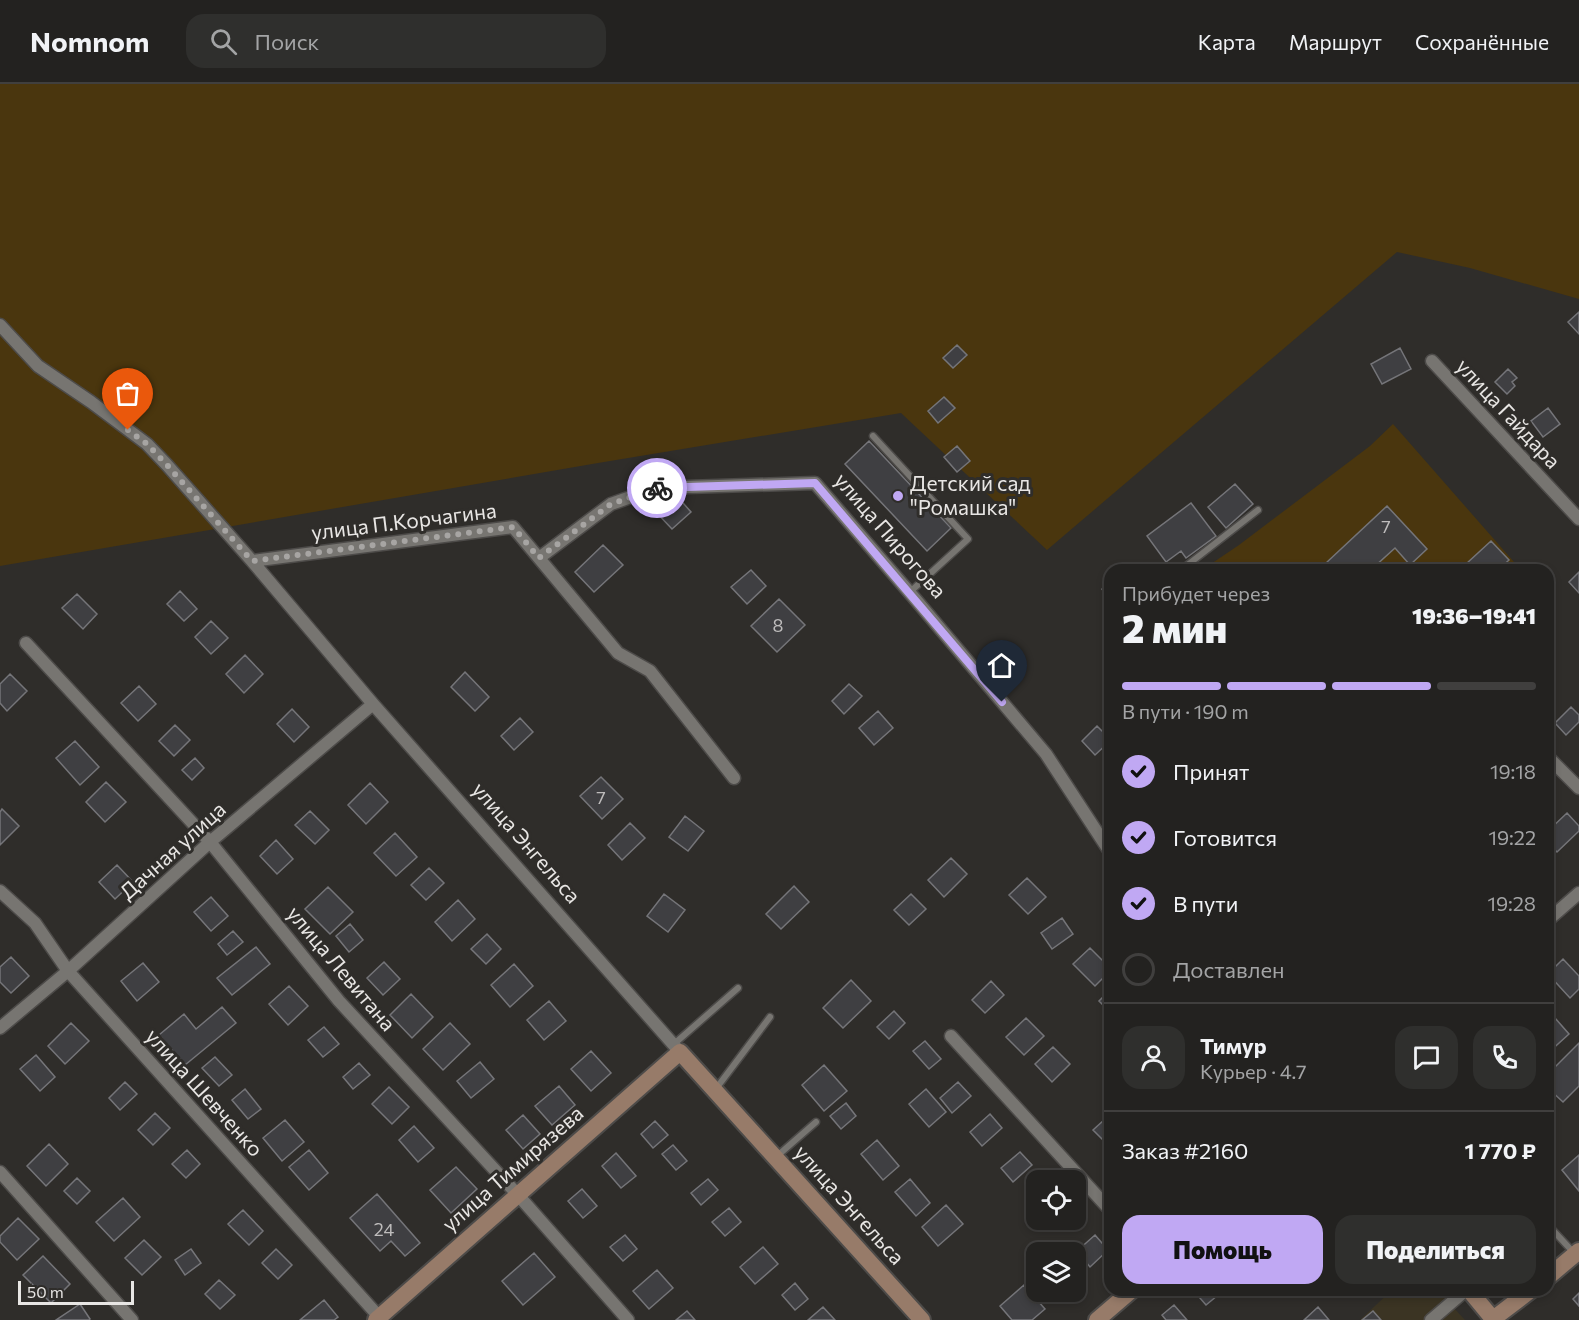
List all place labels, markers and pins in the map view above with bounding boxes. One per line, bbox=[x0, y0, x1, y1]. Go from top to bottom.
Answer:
pin bbox=[102, 368, 153, 430]
place label: Детский сад "Ромашка" bbox=[910, 470, 1031, 519]
marker: Детский сад "Ромашка" bbox=[891, 489, 905, 503]
pin bbox=[976, 640, 1027, 702]

